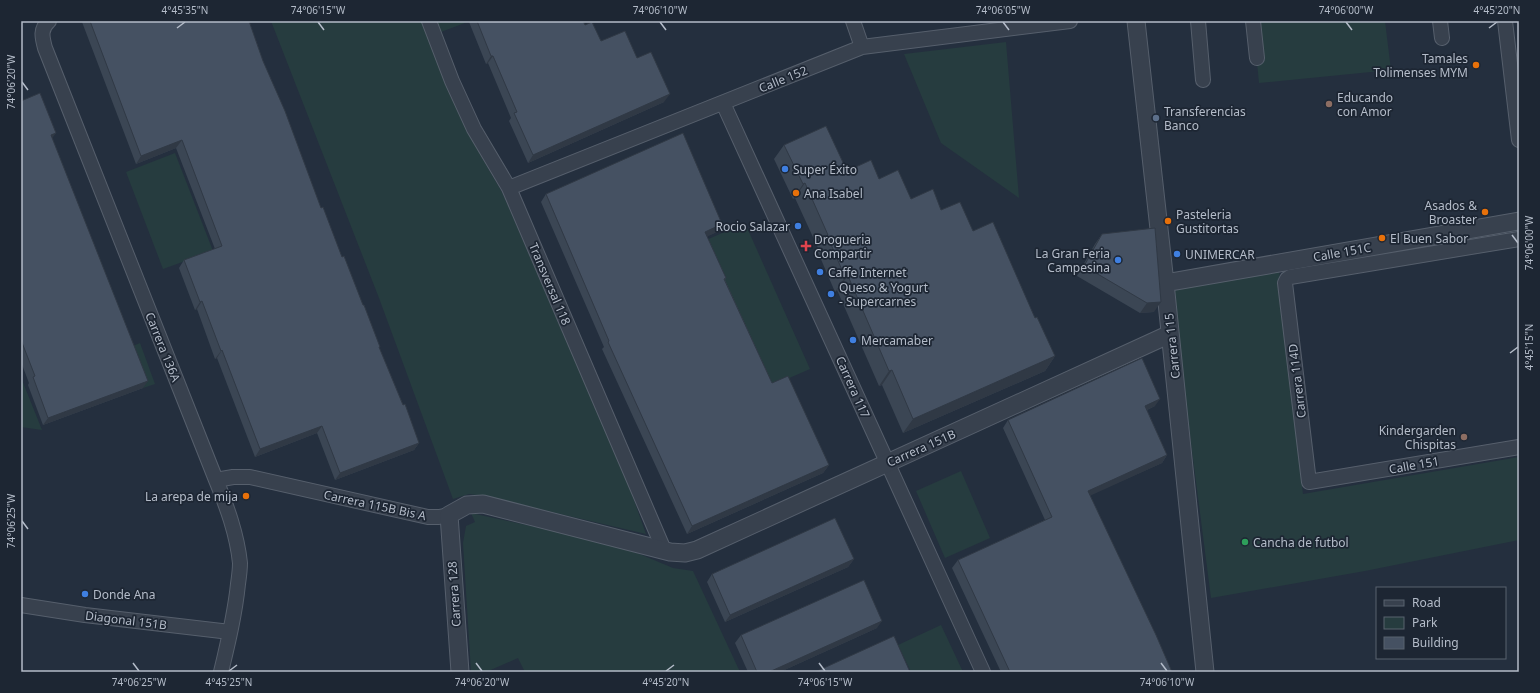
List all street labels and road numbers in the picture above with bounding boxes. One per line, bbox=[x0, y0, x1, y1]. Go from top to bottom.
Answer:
street label: Calle 152 bbox=[756, 62, 810, 96]
street label: Calle 151C bbox=[1312, 238, 1373, 265]
street label: Transversal 118 bbox=[525, 240, 575, 328]
street label: Carrera 136A bbox=[141, 310, 185, 385]
street label: Carrera 115 bbox=[1160, 312, 1184, 380]
street label: Carrera 114D bbox=[1284, 343, 1310, 419]
street label: Carrera 117 bbox=[832, 353, 874, 421]
street label: Carrera 151B bbox=[884, 425, 958, 471]
street label: Calle 151 bbox=[1387, 452, 1441, 478]
street label: Carrera 115B Bis A bbox=[322, 486, 428, 524]
street label: Carrera 128 bbox=[443, 560, 465, 627]
street label: Diagonal 151B bbox=[84, 607, 168, 633]

